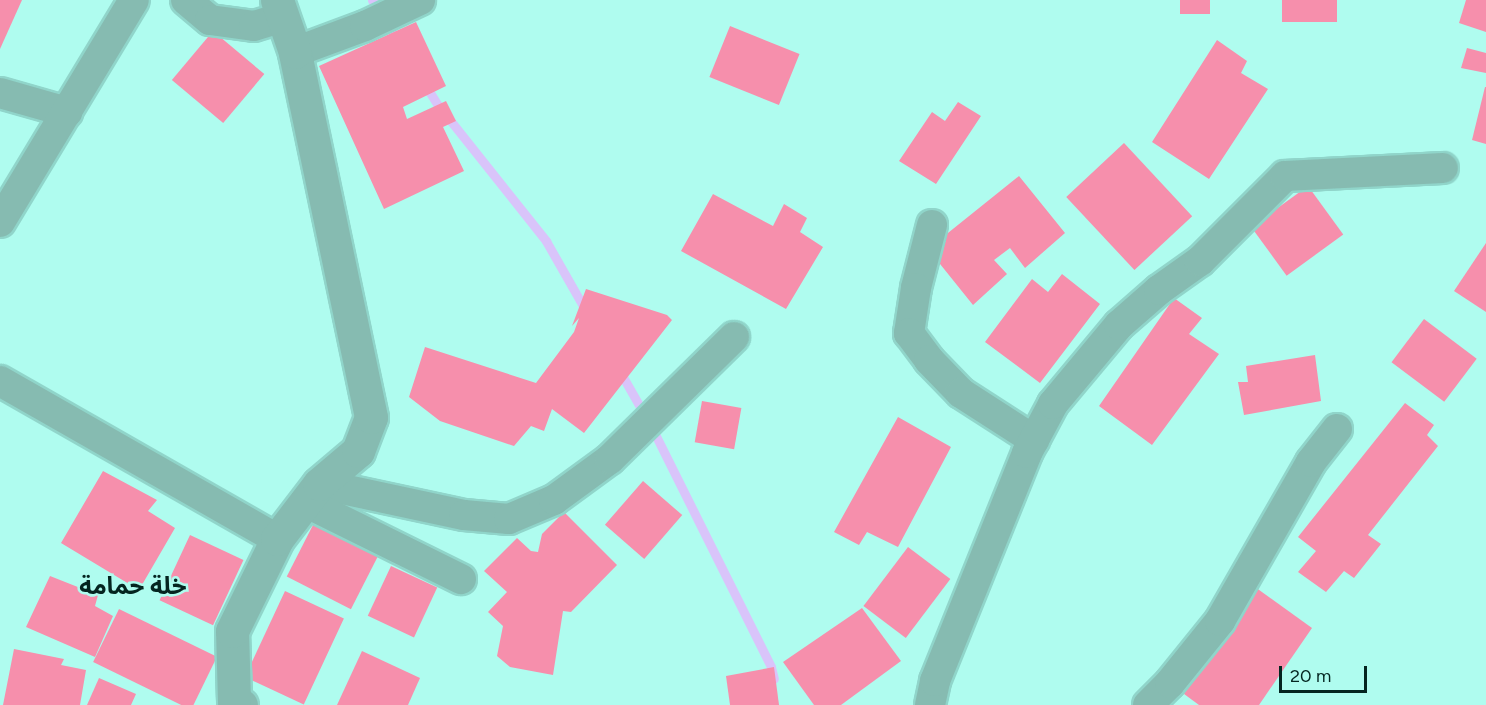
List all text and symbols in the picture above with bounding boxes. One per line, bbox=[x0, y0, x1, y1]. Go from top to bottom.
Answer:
district label: خلة حمامة bbox=[79, 572, 187, 600]
scale bar bbox=[1282, 654, 1370, 692]
text: 20 m bbox=[1290, 665, 1331, 687]

